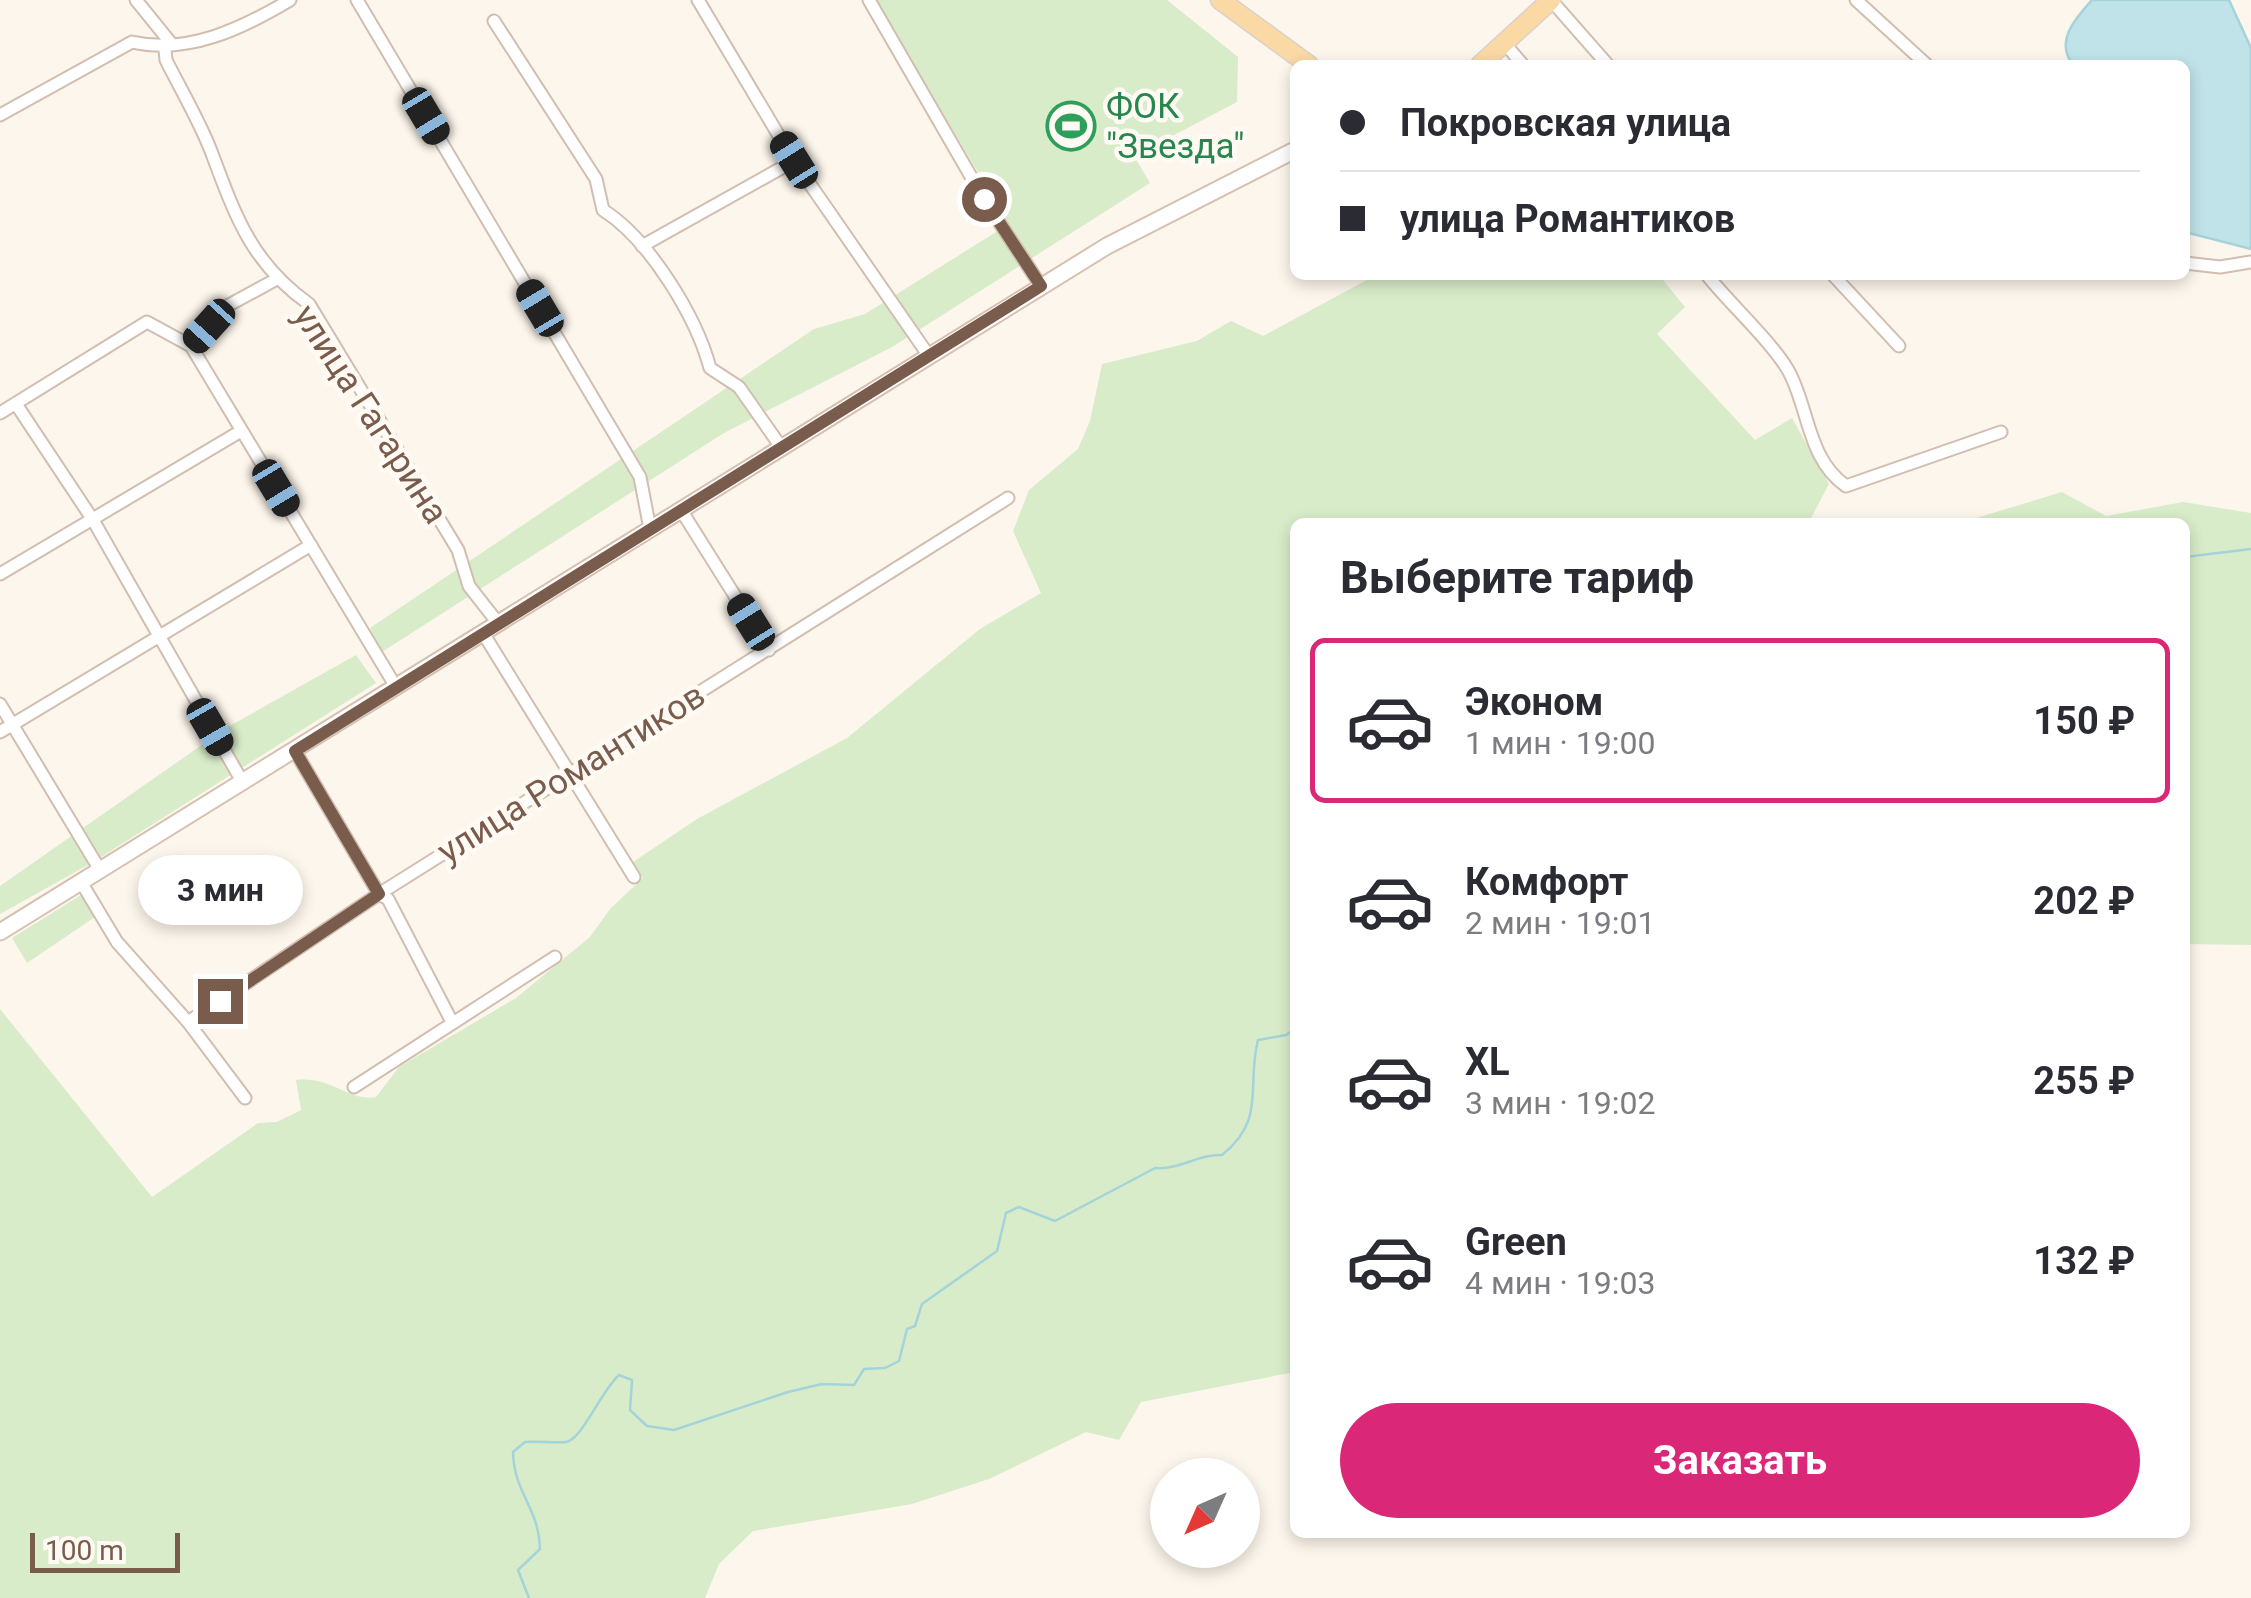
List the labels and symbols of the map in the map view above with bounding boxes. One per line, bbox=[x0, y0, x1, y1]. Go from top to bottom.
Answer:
car bbox=[398, 83, 454, 149]
place label: ФОК "Звезда" bbox=[1106, 86, 1245, 167]
sports icon: ФОК "Звезда" bbox=[1045, 100, 1097, 152]
car bbox=[765, 127, 823, 193]
route start bbox=[962, 177, 1007, 222]
car bbox=[512, 275, 568, 341]
car bbox=[178, 294, 240, 358]
street label: улица Гагарина bbox=[285, 297, 457, 531]
car bbox=[248, 455, 304, 521]
car bbox=[722, 589, 780, 655]
street label: улица Романтиков bbox=[430, 675, 712, 872]
car bbox=[182, 694, 238, 760]
callout: 3 мин bbox=[138, 856, 302, 926]
route end bbox=[198, 979, 243, 1024]
north arrow bbox=[1150, 1458, 1260, 1568]
scale bar bbox=[30, 1528, 180, 1572]

